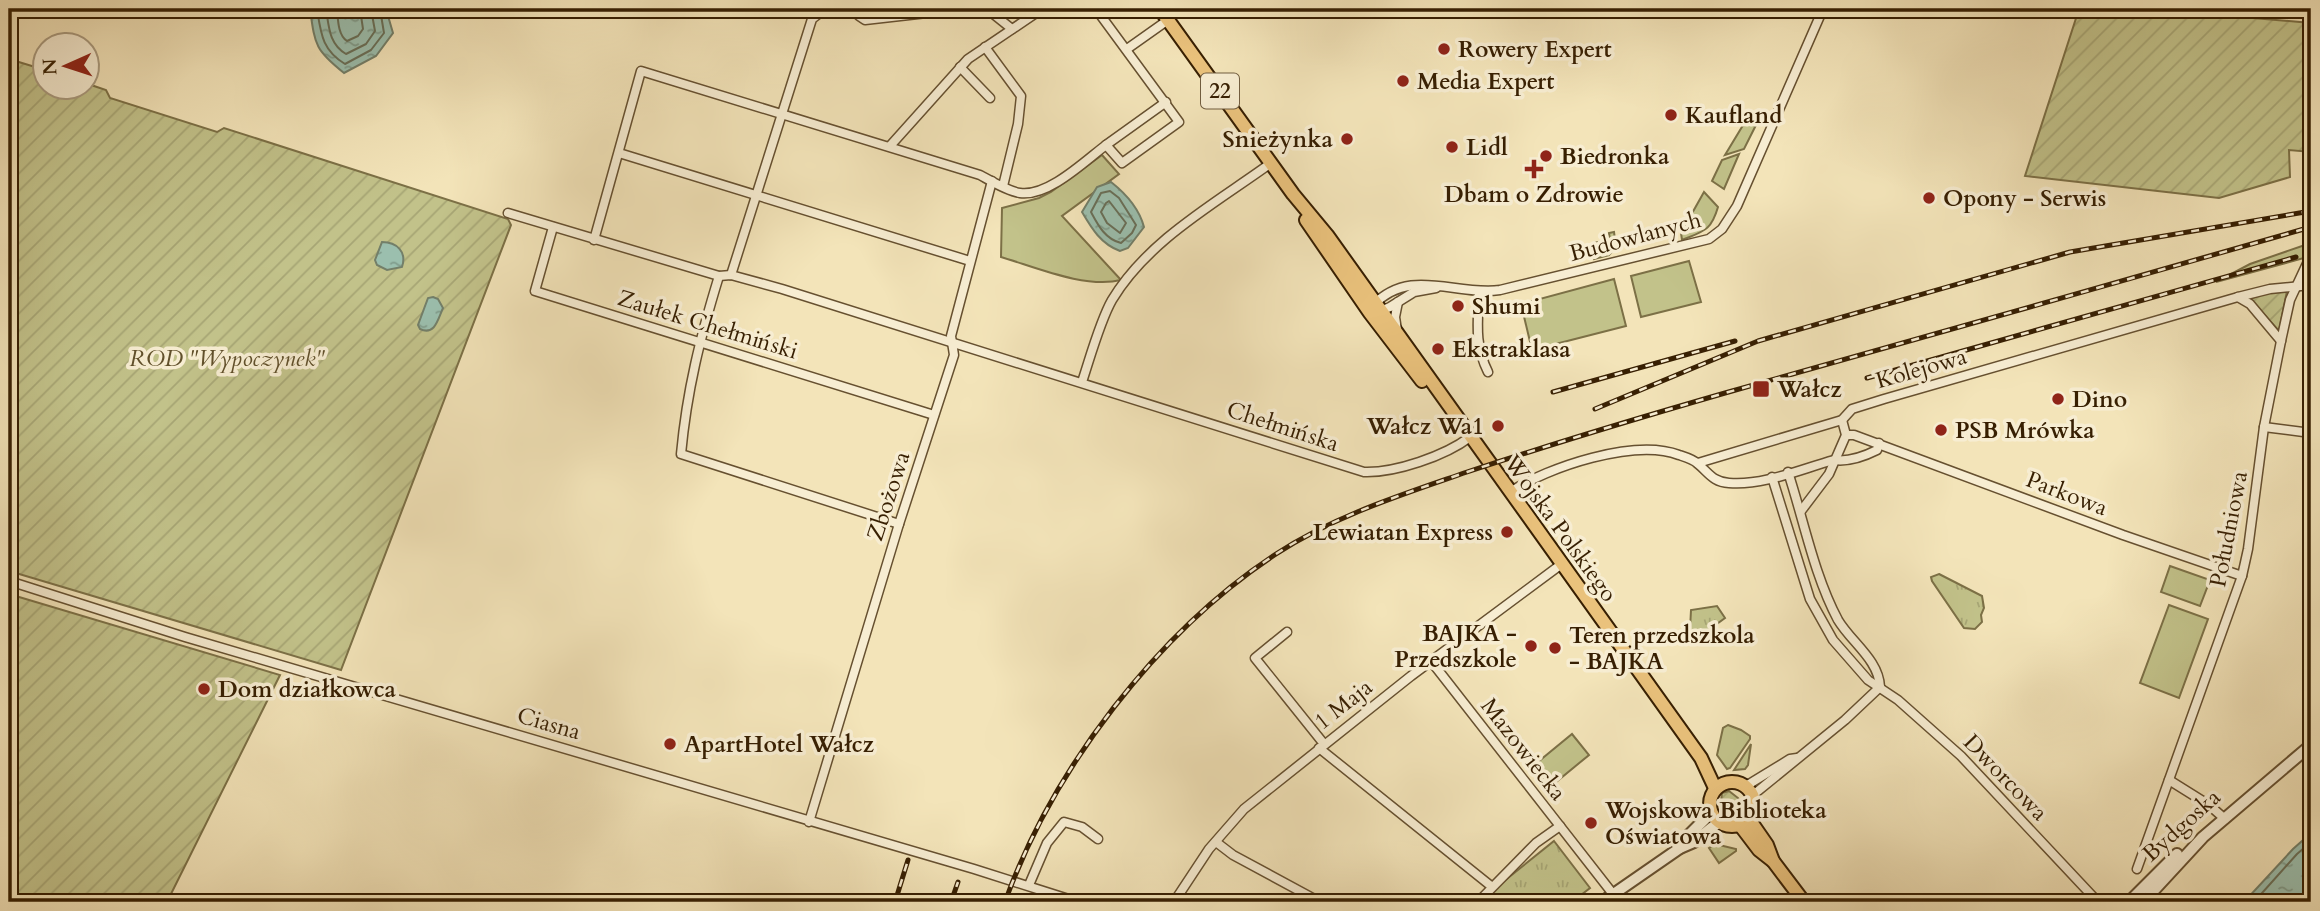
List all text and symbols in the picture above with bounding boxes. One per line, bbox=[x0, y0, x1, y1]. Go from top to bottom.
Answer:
north arrow bbox=[32, 32, 102, 102]
place label: Rowery Expert bbox=[1458, 34, 1612, 65]
marker: Rowery Expert bbox=[1436, 41, 1452, 57]
text: N bbox=[37, 57, 63, 76]
place label: Media Expert bbox=[1417, 66, 1554, 97]
marker: Media Expert bbox=[1395, 73, 1411, 89]
road number: 22 bbox=[1201, 74, 1239, 108]
place label: Kaufland bbox=[1685, 100, 1782, 131]
marker: Kaufland bbox=[1663, 107, 1679, 123]
place label: Snieżynka bbox=[1222, 124, 1334, 155]
marker: Snieżynka bbox=[1339, 131, 1355, 147]
place label: Lidl bbox=[1466, 132, 1508, 163]
marker: Lidl bbox=[1444, 139, 1460, 155]
place label: Biedronka bbox=[1560, 141, 1670, 172]
marker: Biedronka bbox=[1538, 148, 1554, 164]
marker: Dbam o Zdrowie bbox=[1526, 161, 1542, 177]
place label: Dbam o Zdrowie bbox=[1444, 179, 1624, 210]
place label: Opony - Serwis bbox=[1943, 183, 2106, 214]
marker: Opony - Serwis bbox=[1921, 190, 1937, 206]
street label: Budowlanych bbox=[1566, 204, 1705, 269]
street label: Zaułek Chełmiński bbox=[614, 282, 802, 367]
place label: Shumi bbox=[1472, 291, 1541, 322]
marker: Shumi bbox=[1450, 298, 1466, 314]
place label: Ekstraklasa bbox=[1452, 334, 1571, 365]
marker: Ekstraklasa bbox=[1430, 341, 1446, 357]
street label: Kolejowa bbox=[1872, 341, 1970, 396]
park label: ROD "Wypoczynek" bbox=[129, 343, 326, 374]
place label: Wałcz bbox=[1776, 374, 1842, 405]
marker: Wałcz bbox=[1751, 379, 1771, 399]
place label: Dino bbox=[2072, 384, 2127, 415]
marker: Dino bbox=[2050, 391, 2066, 407]
street label: Chełmińska bbox=[1223, 394, 1343, 459]
place label: Wałcz Wa1 bbox=[1366, 411, 1484, 442]
place label: PSB Mrówka bbox=[1955, 415, 2095, 446]
marker: Wałcz Wa1 bbox=[1490, 418, 1506, 434]
marker: PSB Mrówka bbox=[1933, 422, 1949, 438]
street label: Zbożowa bbox=[859, 447, 917, 545]
street label: Wojska Polskiego bbox=[1496, 448, 1624, 608]
street label: Parkowa bbox=[2022, 464, 2112, 523]
street label: Południowa bbox=[2202, 468, 2255, 590]
place label: Lewiatan Express bbox=[1313, 517, 1493, 548]
marker: Lewiatan Express bbox=[1499, 524, 1515, 540]
place label: BAJKA - Przedszkole bbox=[1394, 618, 1517, 675]
place label: Teren przedszkola - BAJKA bbox=[1569, 620, 1755, 677]
marker: BAJKA - Przedszkole bbox=[1523, 638, 1539, 654]
marker: Teren przedszkola - BAJKA bbox=[1547, 640, 1563, 656]
street label: 1 Maja bbox=[1308, 672, 1379, 737]
place label: Dom działkowca bbox=[218, 674, 397, 705]
marker: Dom działkowca bbox=[196, 681, 212, 697]
street label: Mazowiecka bbox=[1474, 692, 1574, 807]
street label: Ciasna bbox=[513, 700, 584, 747]
street label: Dworcowa bbox=[1957, 727, 2055, 827]
place label: ApartHotel Wałcz bbox=[684, 729, 874, 760]
marker: ApartHotel Wałcz bbox=[662, 736, 678, 752]
street label: Bydgoska bbox=[2136, 782, 2227, 869]
place label: Wojskowa Biblioteka Oświatowa bbox=[1604, 795, 1827, 852]
marker: Wojskowa Biblioteka Oświatowa bbox=[1583, 815, 1599, 831]

